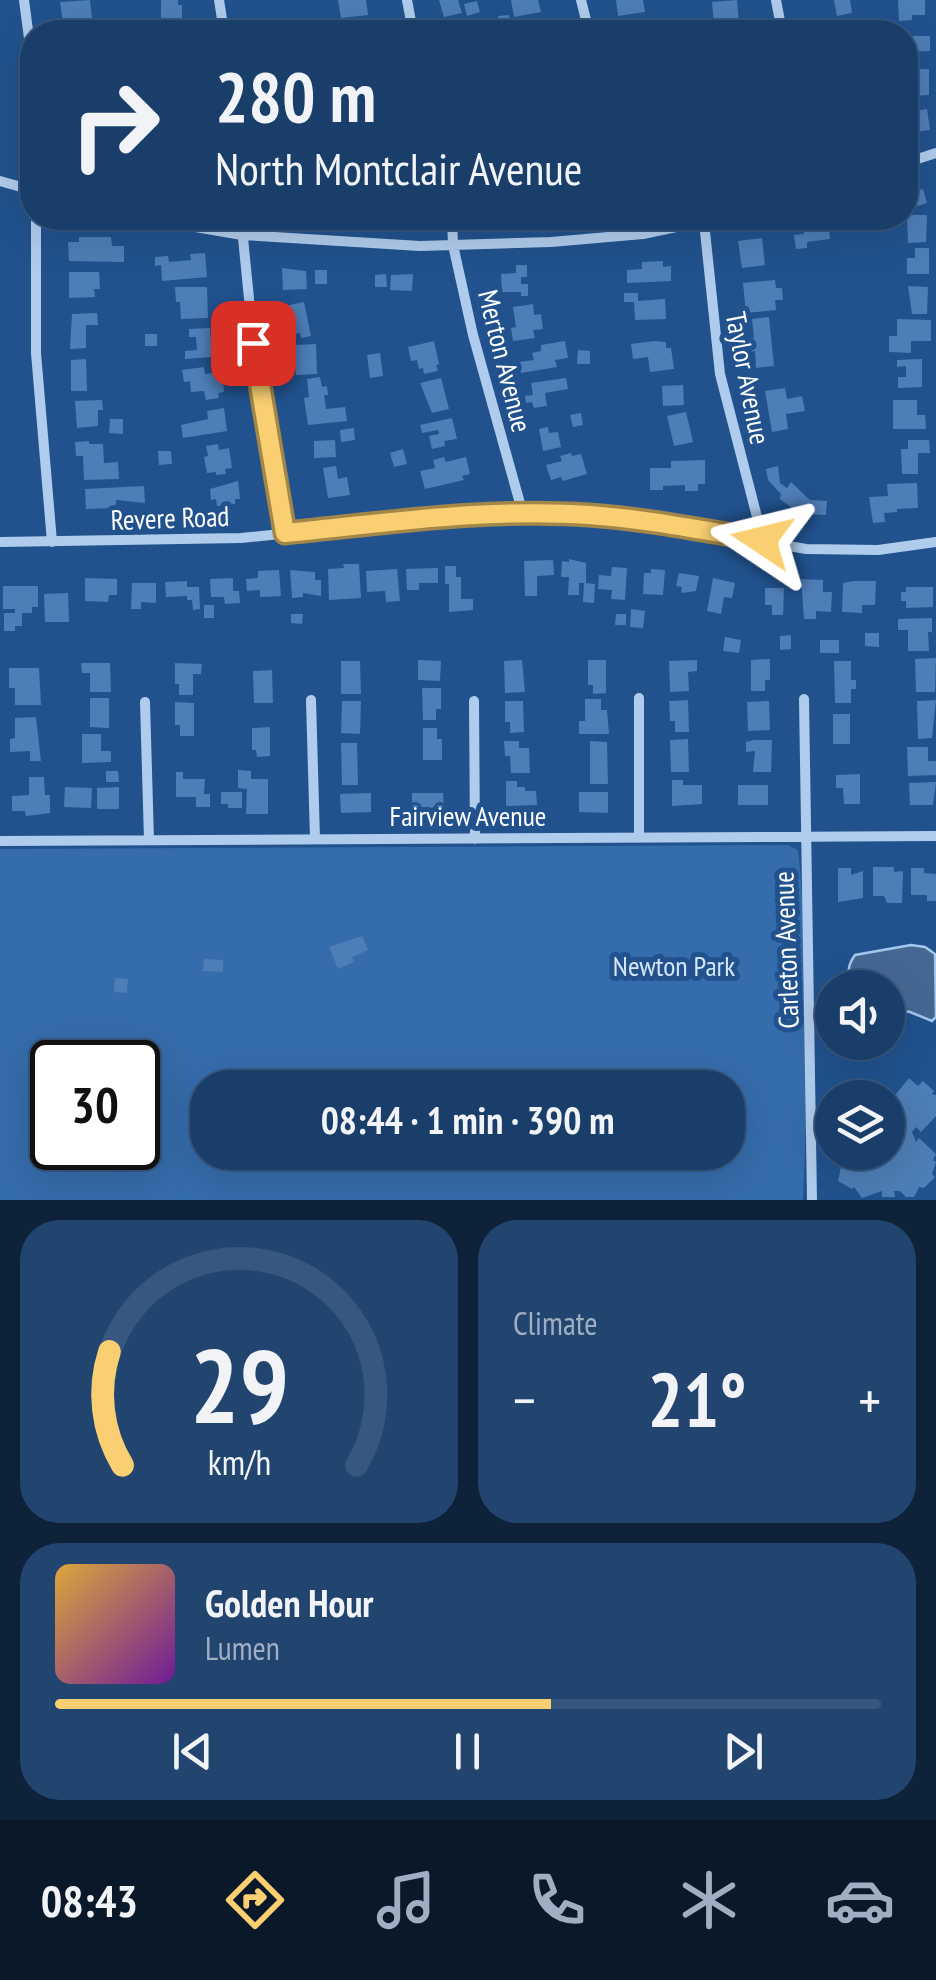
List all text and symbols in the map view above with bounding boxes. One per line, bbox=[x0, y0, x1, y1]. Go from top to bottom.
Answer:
text: 280 m bbox=[215, 51, 376, 141]
icon: right bbox=[50, 60, 180, 190]
text: North Montclair Avenue bbox=[215, 139, 582, 197]
street label: Merton Avenue bbox=[470, 286, 541, 436]
pin bbox=[211, 301, 296, 386]
street label: Taylor Avenue bbox=[718, 309, 779, 447]
icon: arrive bbox=[226, 316, 281, 371]
position arrow bbox=[710, 488, 814, 592]
street label: Revere Road bbox=[110, 497, 230, 538]
street label: Fairview Avenue bbox=[390, 797, 546, 834]
street label: Carleton Avenue bbox=[764, 871, 807, 1029]
park label: Newton Park bbox=[613, 947, 735, 984]
map controls bbox=[815, 970, 905, 1170]
button: sound bbox=[815, 970, 905, 1060]
speed limit sign: 30 bbox=[30, 1040, 160, 1170]
button: layers bbox=[815, 1080, 905, 1170]
text: 08:44 · 1 min · 390 m bbox=[321, 1095, 614, 1144]
text: Climate bbox=[513, 1302, 597, 1344]
text: 29 bbox=[189, 1317, 289, 1452]
text: 21° bbox=[647, 1351, 747, 1448]
text: − bbox=[513, 1364, 536, 1435]
text: + bbox=[858, 1364, 881, 1435]
text: km/h bbox=[207, 1439, 271, 1485]
text: Golden Hour bbox=[205, 1578, 374, 1627]
text: Lumen bbox=[205, 1627, 280, 1669]
icon: previous bbox=[165, 1724, 220, 1779]
icon: pause bbox=[440, 1724, 495, 1779]
icon: next bbox=[716, 1724, 771, 1779]
icon: directions bbox=[220, 1865, 290, 1935]
icon: music bbox=[371, 1865, 441, 1935]
icon: phone bbox=[522, 1865, 592, 1935]
icon: climate bbox=[674, 1865, 744, 1935]
icon: car bbox=[825, 1865, 895, 1935]
text: 08:43 bbox=[41, 1871, 138, 1929]

